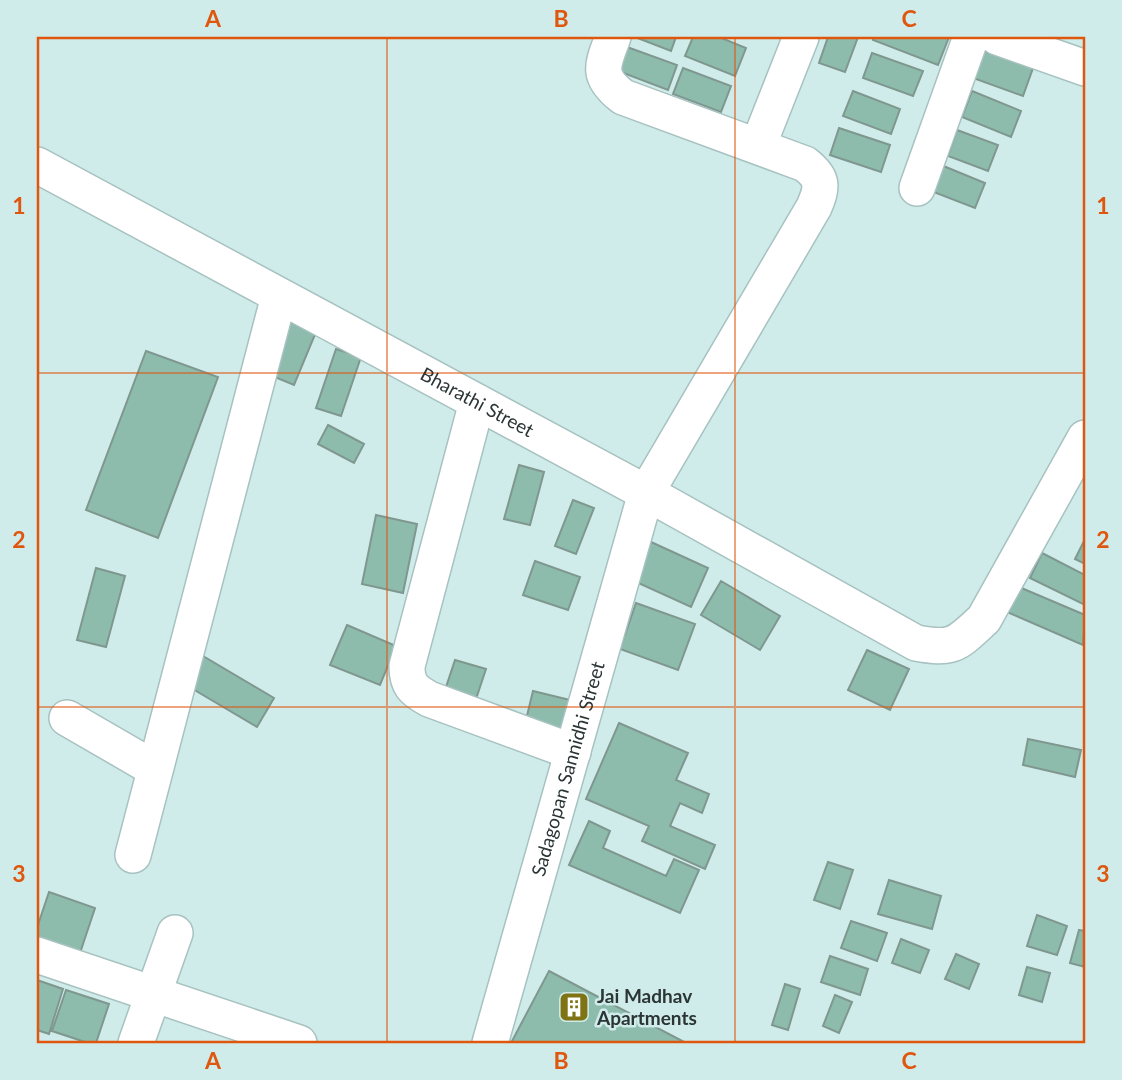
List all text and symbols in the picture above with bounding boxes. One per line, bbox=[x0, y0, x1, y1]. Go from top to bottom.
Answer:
text: A bbox=[204, 4, 222, 32]
text: B bbox=[553, 4, 569, 32]
text: C bbox=[901, 4, 917, 32]
text: 1 bbox=[12, 191, 26, 219]
text: 1 bbox=[1096, 191, 1110, 219]
street label: Bharathi Street bbox=[417, 362, 538, 441]
text: 2 bbox=[12, 525, 26, 553]
text: 2 bbox=[1096, 525, 1110, 553]
street label: Sadagopan Sannidhi Street bbox=[526, 659, 609, 879]
text: 3 bbox=[12, 859, 26, 887]
text: 3 bbox=[1096, 859, 1110, 887]
place label: Jai Madhav Apartments bbox=[596, 984, 697, 1029]
building icon: Jai Madhav Apartments bbox=[557, 990, 591, 1024]
text: A bbox=[204, 1046, 222, 1074]
text: B bbox=[553, 1046, 569, 1074]
text: C bbox=[901, 1046, 917, 1074]

